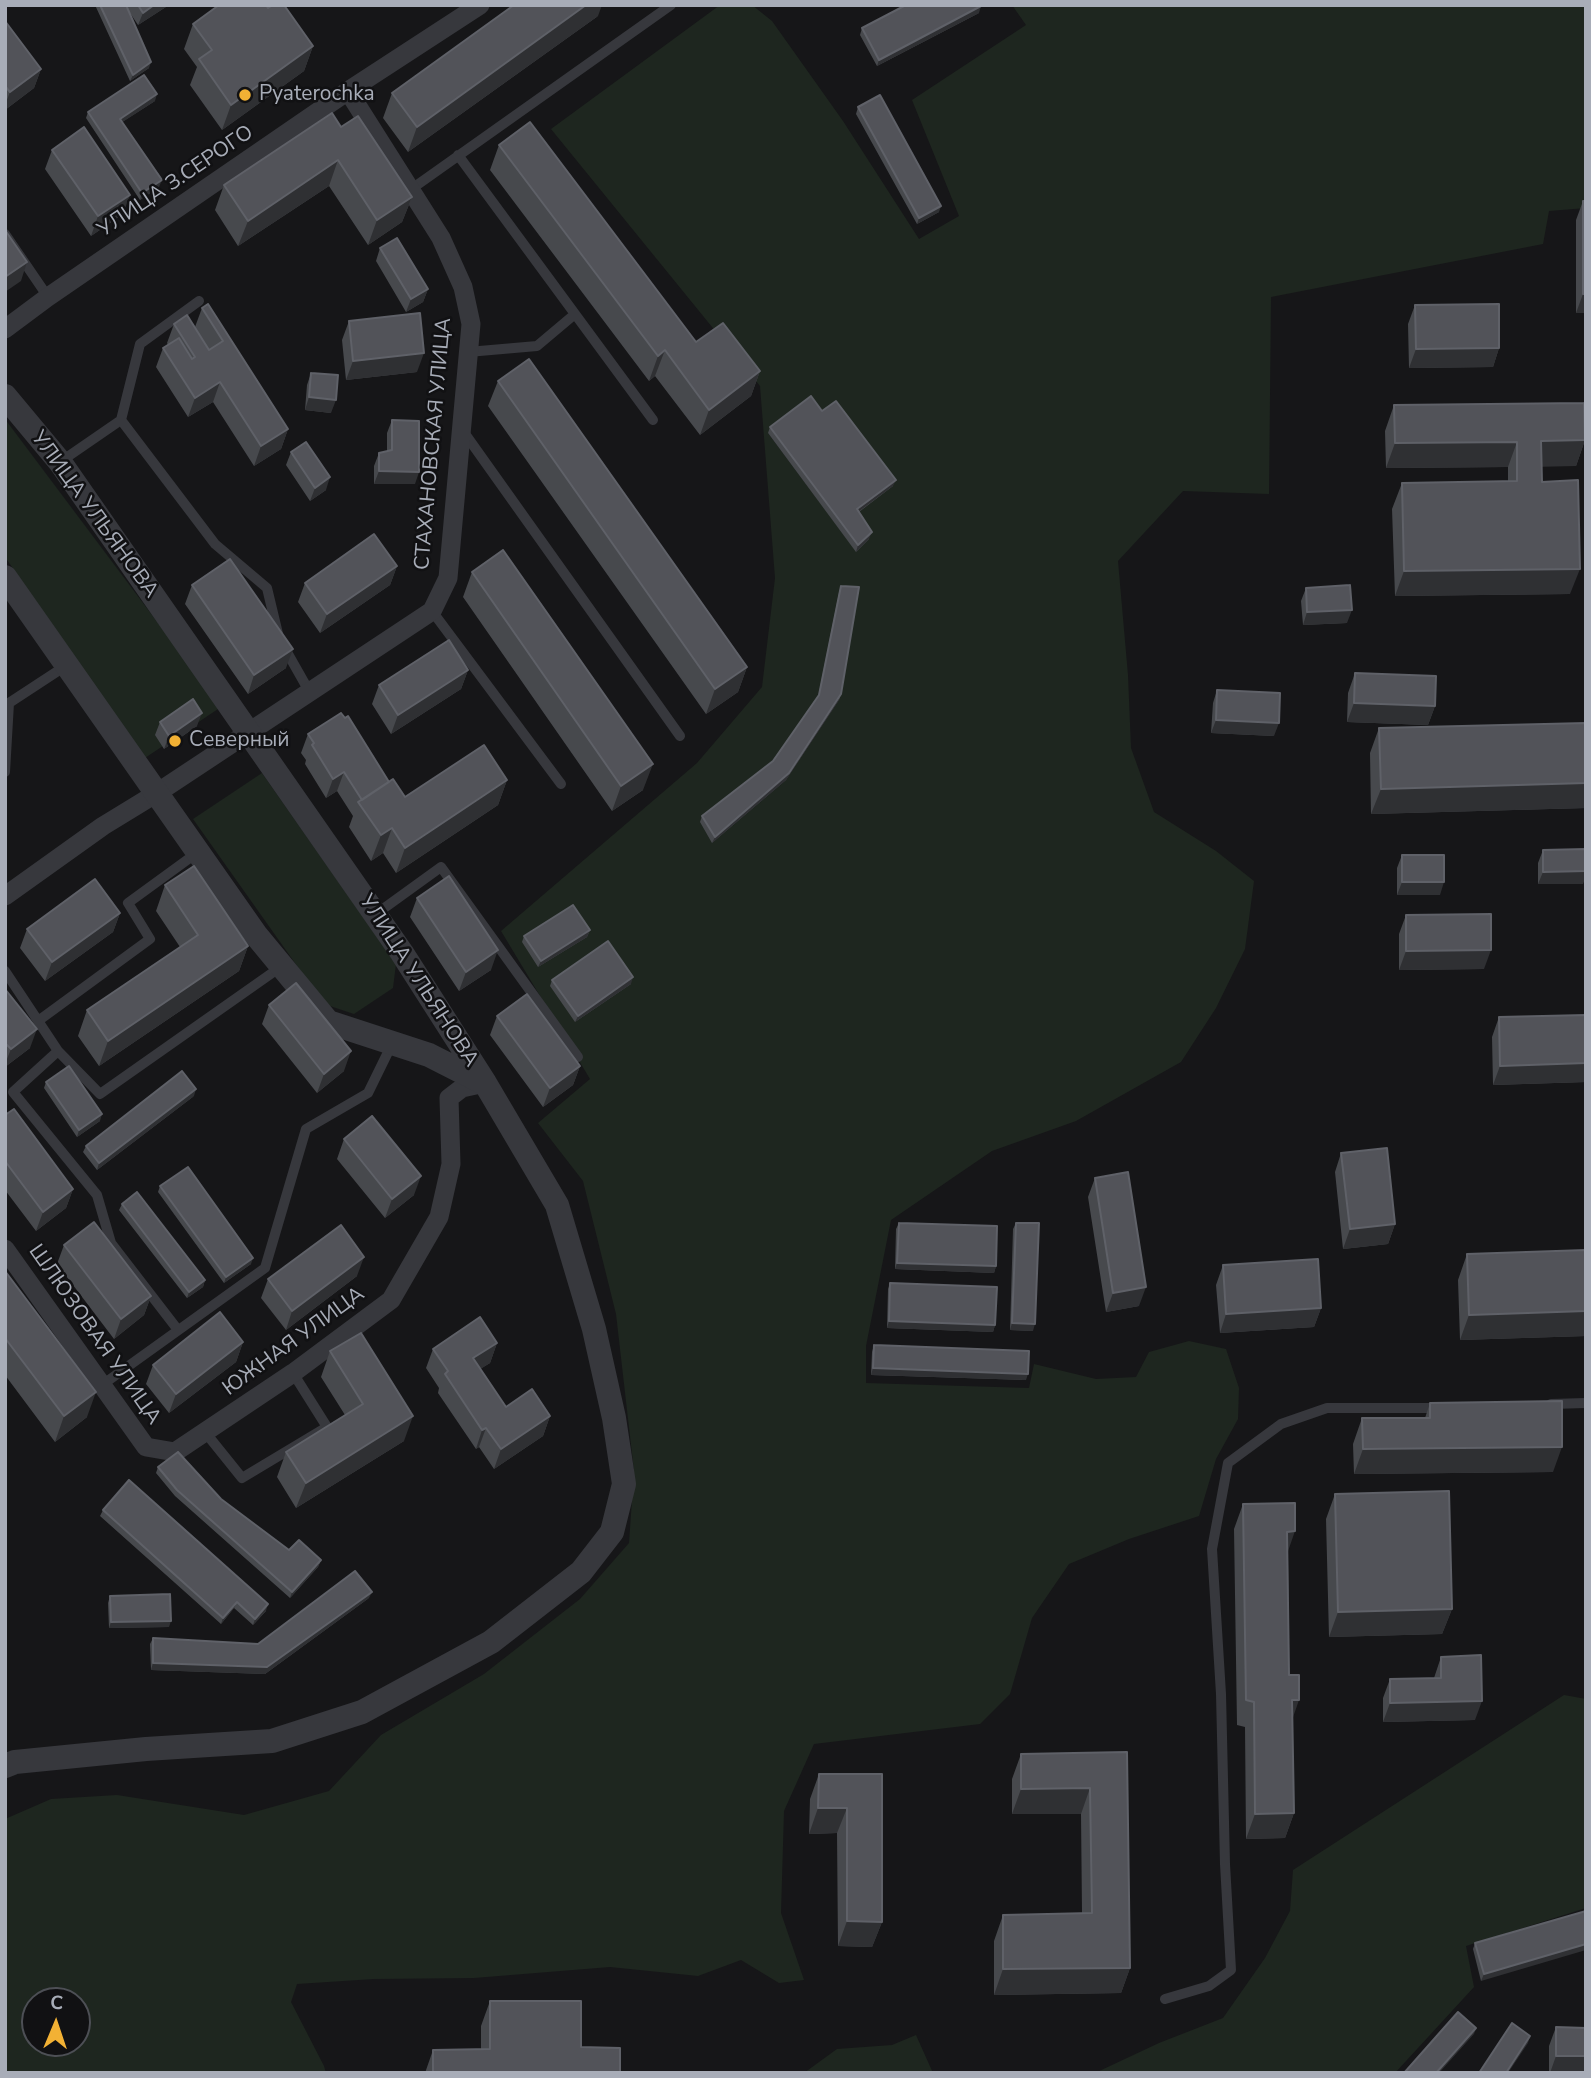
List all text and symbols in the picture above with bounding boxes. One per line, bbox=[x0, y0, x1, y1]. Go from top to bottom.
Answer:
place label: Pyaterochka bbox=[259, 82, 375, 108]
marker: Pyaterochka bbox=[237, 87, 253, 103]
street label: УЛИЦА З.СЕРОГО bbox=[93, 121, 259, 243]
street label: СТАХАНОВСКАЯ УЛИЦА bbox=[410, 317, 458, 571]
street label: УЛИЦА УЛЬЯНОВА bbox=[25, 427, 163, 603]
place label: Северный bbox=[189, 728, 290, 754]
marker: Северный bbox=[167, 733, 183, 749]
street label: УЛИЦА УЛЬЯНОВА bbox=[353, 890, 483, 1072]
street label: ШЛЮЗОВАЯ УЛИЦА bbox=[22, 1240, 166, 1430]
street label: ЮЖНАЯ УЛИЦА bbox=[218, 1282, 370, 1402]
north arrow bbox=[21, 1987, 91, 2057]
text: С bbox=[50, 1990, 64, 2016]

